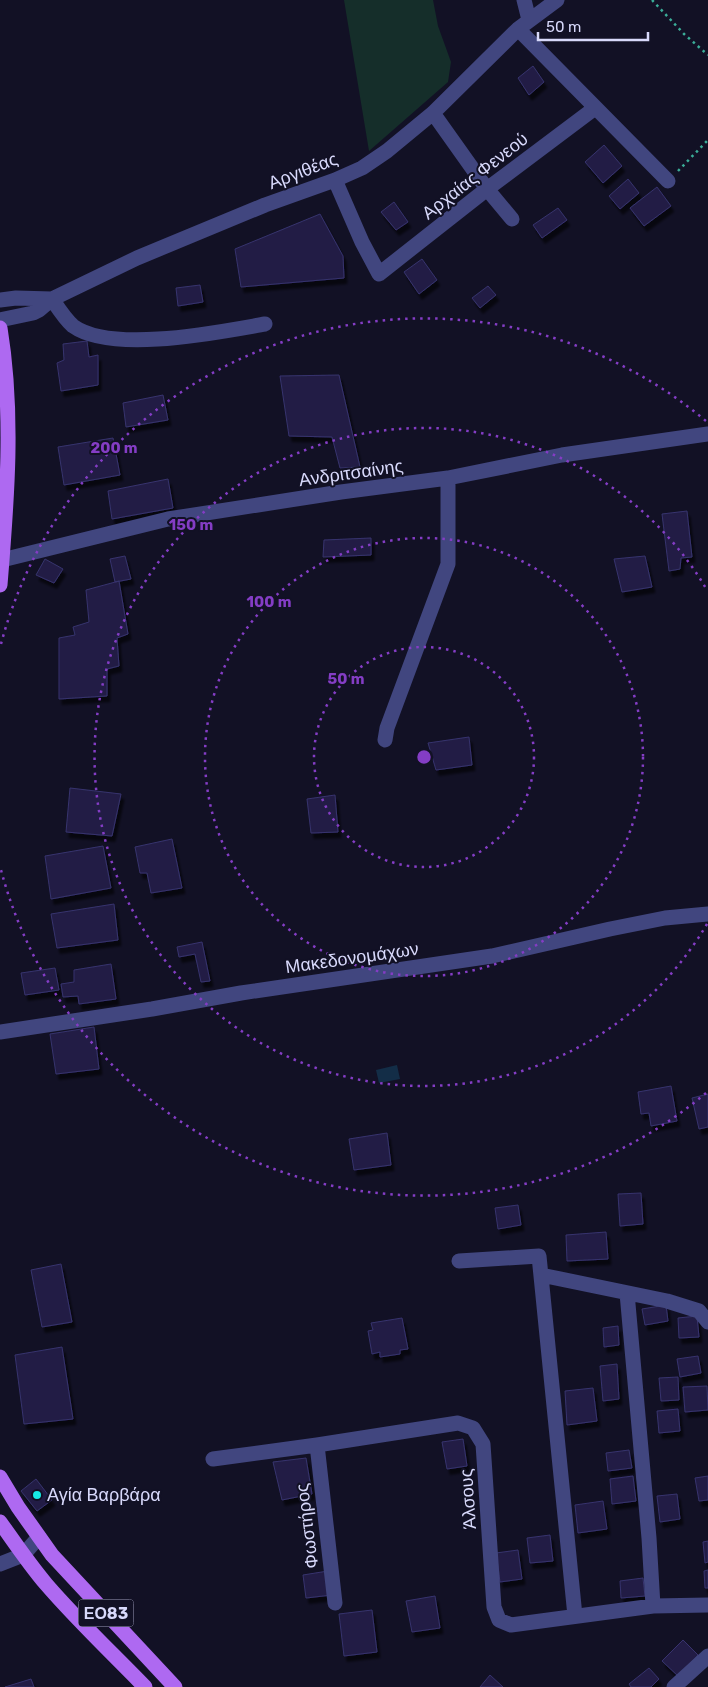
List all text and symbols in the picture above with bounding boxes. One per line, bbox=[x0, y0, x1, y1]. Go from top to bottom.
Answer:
scale bar bbox=[538, 10, 648, 42]
text: 50 m bbox=[546, 18, 581, 36]
street label: Αρχαίας Φενεού bbox=[418, 128, 532, 224]
street label: Αργιθέας bbox=[265, 148, 341, 194]
text: 200 m bbox=[90, 439, 138, 457]
street label: Ανδριτσαίνης bbox=[297, 455, 405, 491]
text: 150 m bbox=[169, 516, 213, 534]
text: 100 m bbox=[247, 593, 291, 611]
text: 50 m bbox=[328, 670, 364, 688]
centre of rings bbox=[415, 748, 433, 766]
street label: Μακεδονομάχων bbox=[284, 938, 420, 978]
street label: Άλσους bbox=[455, 1468, 481, 1530]
street label: Φωστήρος bbox=[291, 1482, 323, 1570]
place label: Αγία Βαρβάρα bbox=[47, 1484, 161, 1506]
marker: Αγία Βαρβάρα bbox=[31, 1489, 43, 1501]
road number: ΕΟ83 bbox=[78, 1600, 134, 1626]

